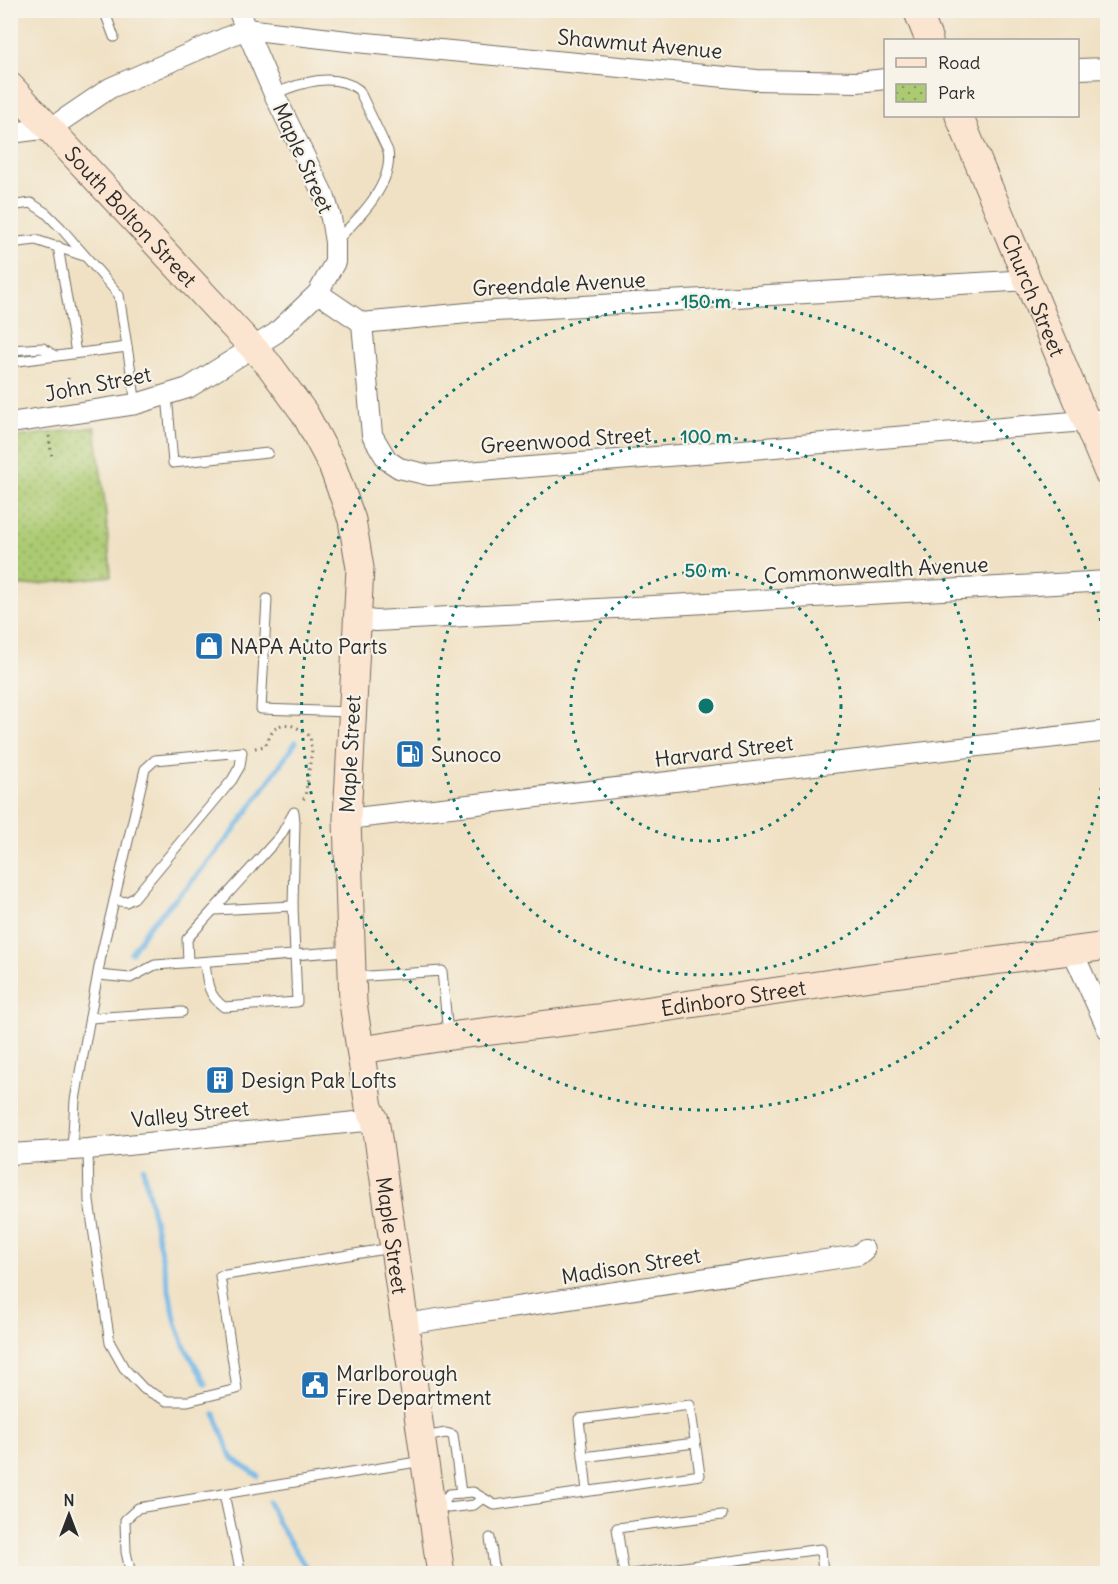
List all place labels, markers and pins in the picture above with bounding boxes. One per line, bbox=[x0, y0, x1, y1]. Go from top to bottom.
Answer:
shop icon: NAPA Auto Parts bbox=[193, 630, 225, 662]
place label: NAPA Auto Parts bbox=[230, 633, 387, 660]
centre of rings bbox=[696, 696, 716, 716]
fuel station icon: Sunoco bbox=[394, 738, 426, 770]
place label: Sunoco bbox=[431, 741, 501, 768]
building icon: Design Pak Lofts bbox=[204, 1064, 236, 1096]
place label: Design Pak Lofts bbox=[241, 1067, 397, 1094]
place label: Marlborough Fire Department bbox=[336, 1360, 491, 1411]
public building icon: Marlborough Fire Department bbox=[299, 1369, 331, 1401]

